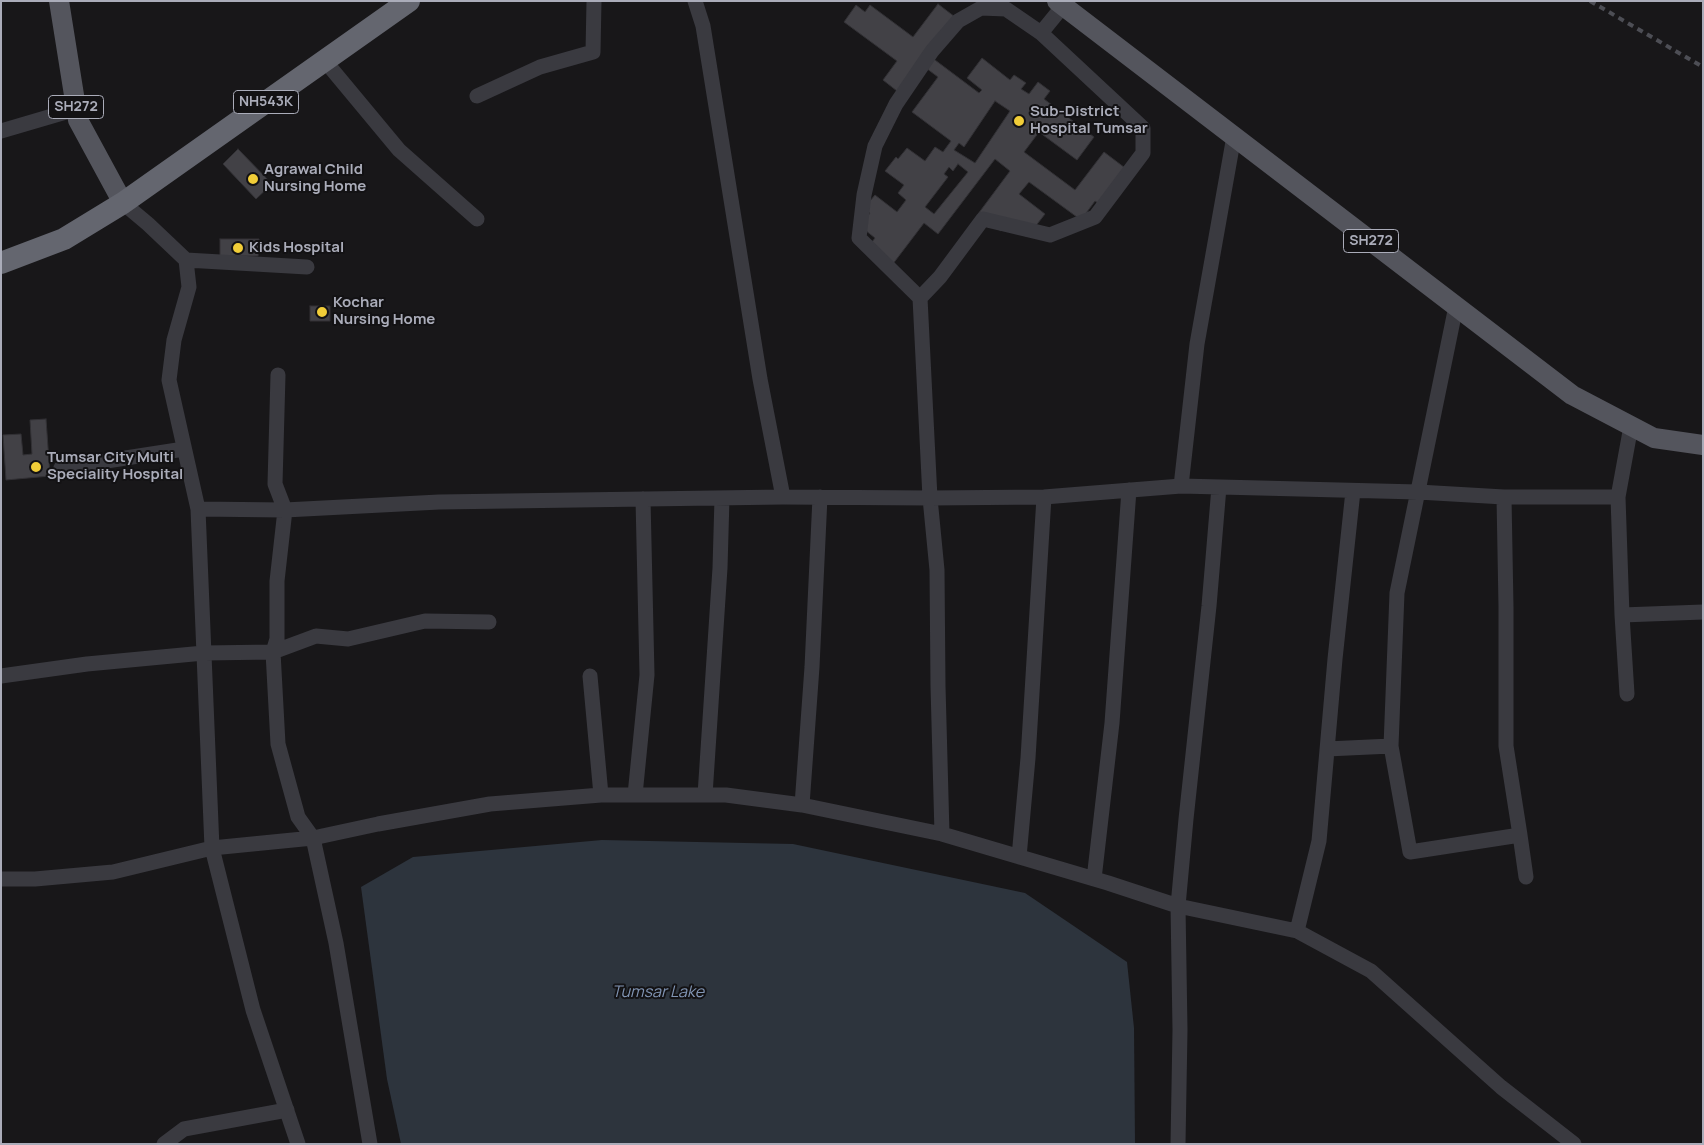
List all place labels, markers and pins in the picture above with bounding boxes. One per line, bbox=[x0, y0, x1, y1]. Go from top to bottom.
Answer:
place label: Sub-District Hospital Tumsar bbox=[1030, 103, 1148, 138]
marker: Sub-District Hospital Tumsar bbox=[1012, 114, 1026, 128]
place label: Agrawal Child Nursing Home bbox=[264, 161, 366, 196]
marker: Agrawal Child Nursing Home bbox=[246, 172, 260, 186]
place label: Kids Hospital bbox=[249, 239, 344, 257]
marker: Kids Hospital bbox=[231, 241, 245, 255]
place label: Kochar Nursing Home bbox=[333, 294, 435, 329]
marker: Kochar Nursing Home bbox=[315, 305, 329, 319]
place label: Tumsar City Multi Speciality Hospital bbox=[47, 449, 183, 484]
marker: Tumsar City Multi Speciality Hospital bbox=[29, 460, 43, 474]

